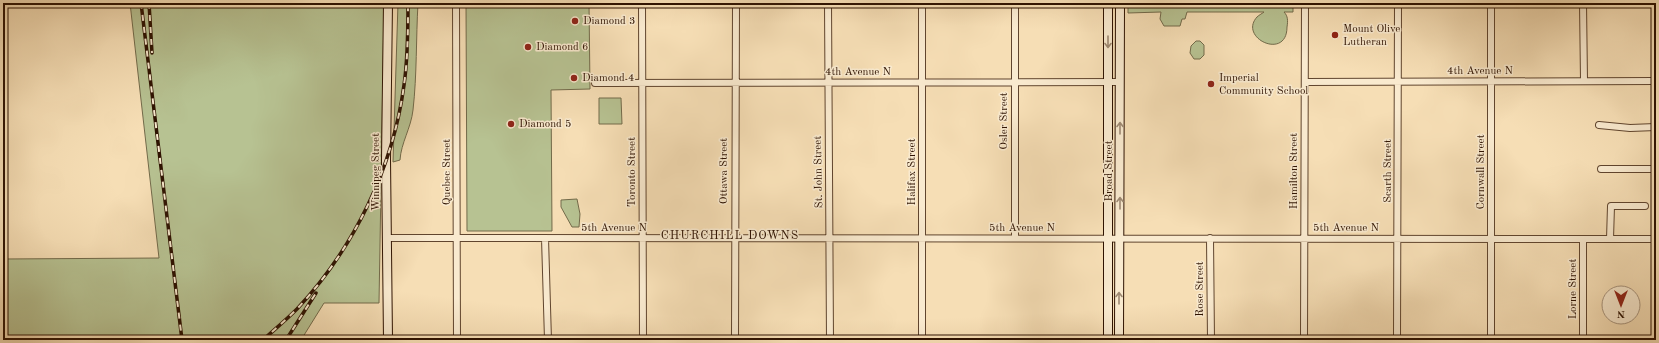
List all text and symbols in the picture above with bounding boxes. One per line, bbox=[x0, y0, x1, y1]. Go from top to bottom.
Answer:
marker: Diamond 3 bbox=[570, 16, 580, 26]
place label: Diamond 3 bbox=[583, 16, 635, 27]
place label: Mount Olive Lutheran bbox=[1343, 24, 1400, 48]
marker: Mount Olive Lutheran bbox=[1330, 30, 1340, 40]
one-way arrow bbox=[1104, 35, 1112, 48]
marker: Diamond 6 bbox=[523, 42, 533, 52]
place label: Diamond 6 bbox=[536, 42, 588, 53]
street label: 4th Avenue N bbox=[1447, 66, 1513, 77]
street label: 4th Avenue N bbox=[825, 67, 891, 78]
marker: Diamond 4 bbox=[569, 73, 579, 83]
place label: Diamond 4 bbox=[582, 73, 634, 84]
place label: Imperial Community School bbox=[1219, 73, 1308, 97]
marker: Imperial Community School bbox=[1206, 79, 1216, 89]
street label: Osler Street bbox=[999, 92, 1010, 150]
marker: Diamond 5 bbox=[506, 119, 516, 129]
place label: Diamond 5 bbox=[519, 119, 571, 130]
one-way arrow bbox=[1116, 122, 1124, 135]
street label: Winnipeg Street bbox=[371, 133, 382, 211]
street label: Hamilton Street bbox=[1289, 133, 1300, 209]
street label: Cornwall Street bbox=[1476, 134, 1487, 210]
street label: St. John Street bbox=[813, 136, 825, 208]
street label: Toronto Street bbox=[627, 137, 638, 207]
street label: Ottawa Street bbox=[719, 138, 730, 204]
street label: Halifax Street bbox=[907, 138, 918, 206]
street label: Quebec Street bbox=[442, 139, 453, 205]
street label: Scarth Street bbox=[1383, 139, 1394, 203]
street label: Broad Street bbox=[1104, 140, 1115, 201]
one-way arrow bbox=[1116, 197, 1124, 210]
street label: 5th Avenue N bbox=[581, 223, 647, 234]
street label: 5th Avenue N bbox=[989, 223, 1055, 234]
street label: 5th Avenue N bbox=[1313, 223, 1379, 234]
district label: CHURCHILL DOWNS bbox=[661, 230, 799, 242]
street label: Lorne Street bbox=[1568, 259, 1579, 319]
street label: Rose Street bbox=[1195, 261, 1206, 317]
north arrow bbox=[1601, 285, 1641, 325]
one-way arrow bbox=[1115, 292, 1123, 305]
text: N bbox=[1616, 308, 1625, 319]

